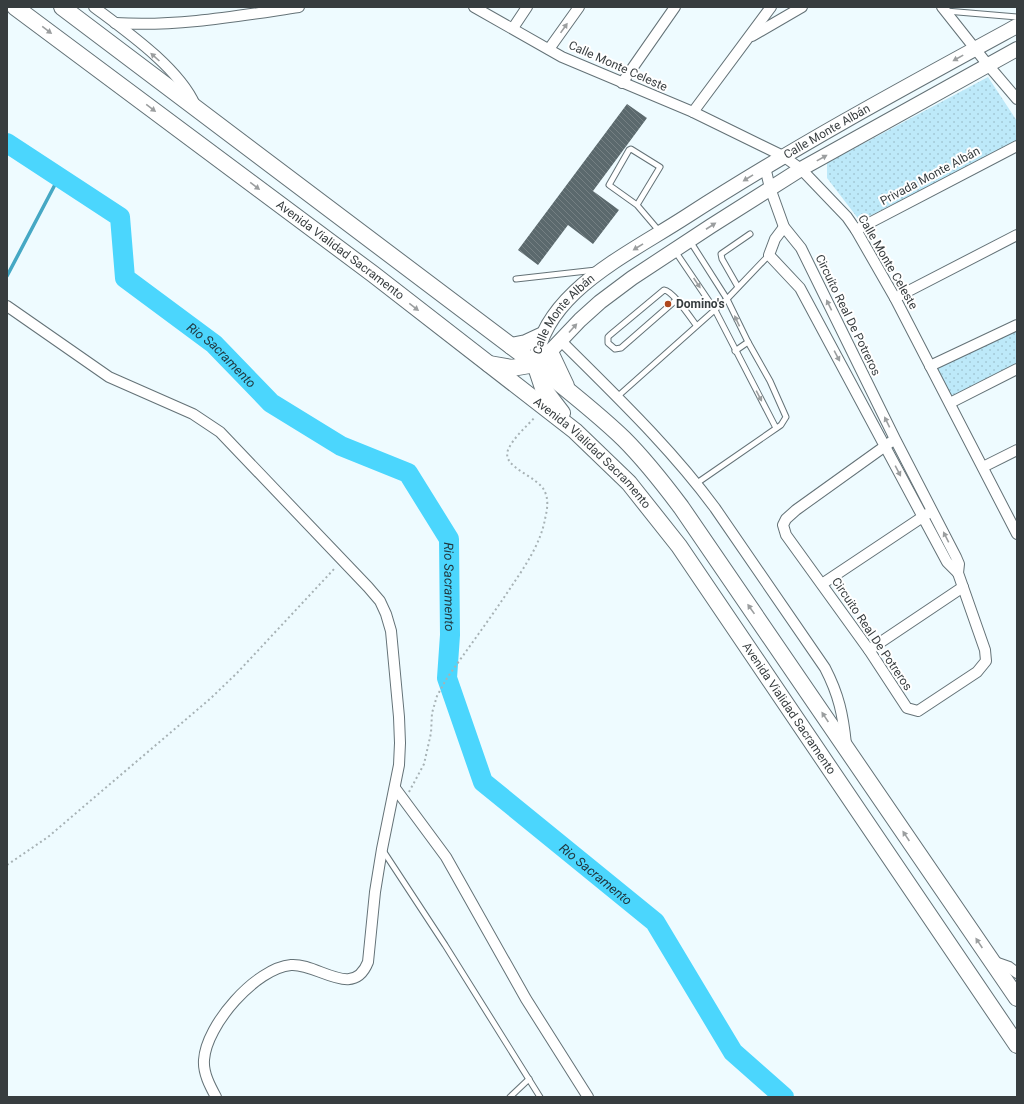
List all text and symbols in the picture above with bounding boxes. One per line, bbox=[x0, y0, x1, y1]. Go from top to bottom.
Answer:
one-way arrow bbox=[560, 23, 568, 33]
one-way arrow bbox=[41, 26, 52, 35]
street label: Calle Monte Celeste bbox=[566, 38, 670, 94]
one-way arrow bbox=[150, 52, 160, 62]
one-way arrow bbox=[952, 55, 964, 62]
street label: Calle Monte Albán bbox=[781, 101, 873, 162]
one-way arrow bbox=[145, 104, 156, 113]
street label: Privada Monte Albán bbox=[878, 144, 982, 208]
one-way arrow bbox=[816, 154, 827, 161]
one-way arrow bbox=[742, 174, 754, 181]
one-way arrow bbox=[249, 182, 260, 190]
street label: Avenida Vialidad Sacramento bbox=[274, 197, 407, 303]
street label: Calle Monte Celeste bbox=[855, 212, 921, 312]
one-way arrow bbox=[706, 222, 716, 230]
one-way arrow bbox=[633, 243, 643, 251]
street label: Circuito Real De Potreros bbox=[813, 252, 883, 378]
street label: Calle Monte Albán bbox=[530, 271, 597, 356]
one-way arrow bbox=[693, 277, 700, 289]
place label: Domino's bbox=[676, 297, 725, 311]
marker: Domino's bbox=[663, 299, 673, 309]
one-way arrow bbox=[826, 300, 832, 311]
one-way arrow bbox=[409, 302, 420, 311]
one-way arrow bbox=[734, 315, 741, 327]
water label: Rio Sacramento bbox=[184, 320, 259, 391]
one-way arrow bbox=[568, 323, 578, 333]
one-way arrow bbox=[833, 351, 840, 362]
one-way arrow bbox=[756, 391, 762, 402]
street label: Avenida Vialidad Sacramento bbox=[531, 395, 654, 511]
one-way arrow bbox=[884, 416, 890, 427]
one-way arrow bbox=[894, 465, 901, 477]
one-way arrow bbox=[943, 531, 950, 543]
water label: Rio Sacramento bbox=[441, 542, 457, 631]
street label: Circuito Real De Potreros bbox=[829, 575, 915, 693]
one-way arrow bbox=[747, 604, 755, 614]
street label: Avenida Vialidad Sacramento bbox=[739, 640, 839, 777]
one-way arrow bbox=[821, 711, 829, 722]
one-way arrow bbox=[902, 830, 910, 841]
water label: Rio Sacramento bbox=[556, 840, 635, 908]
one-way arrow bbox=[975, 938, 983, 948]

